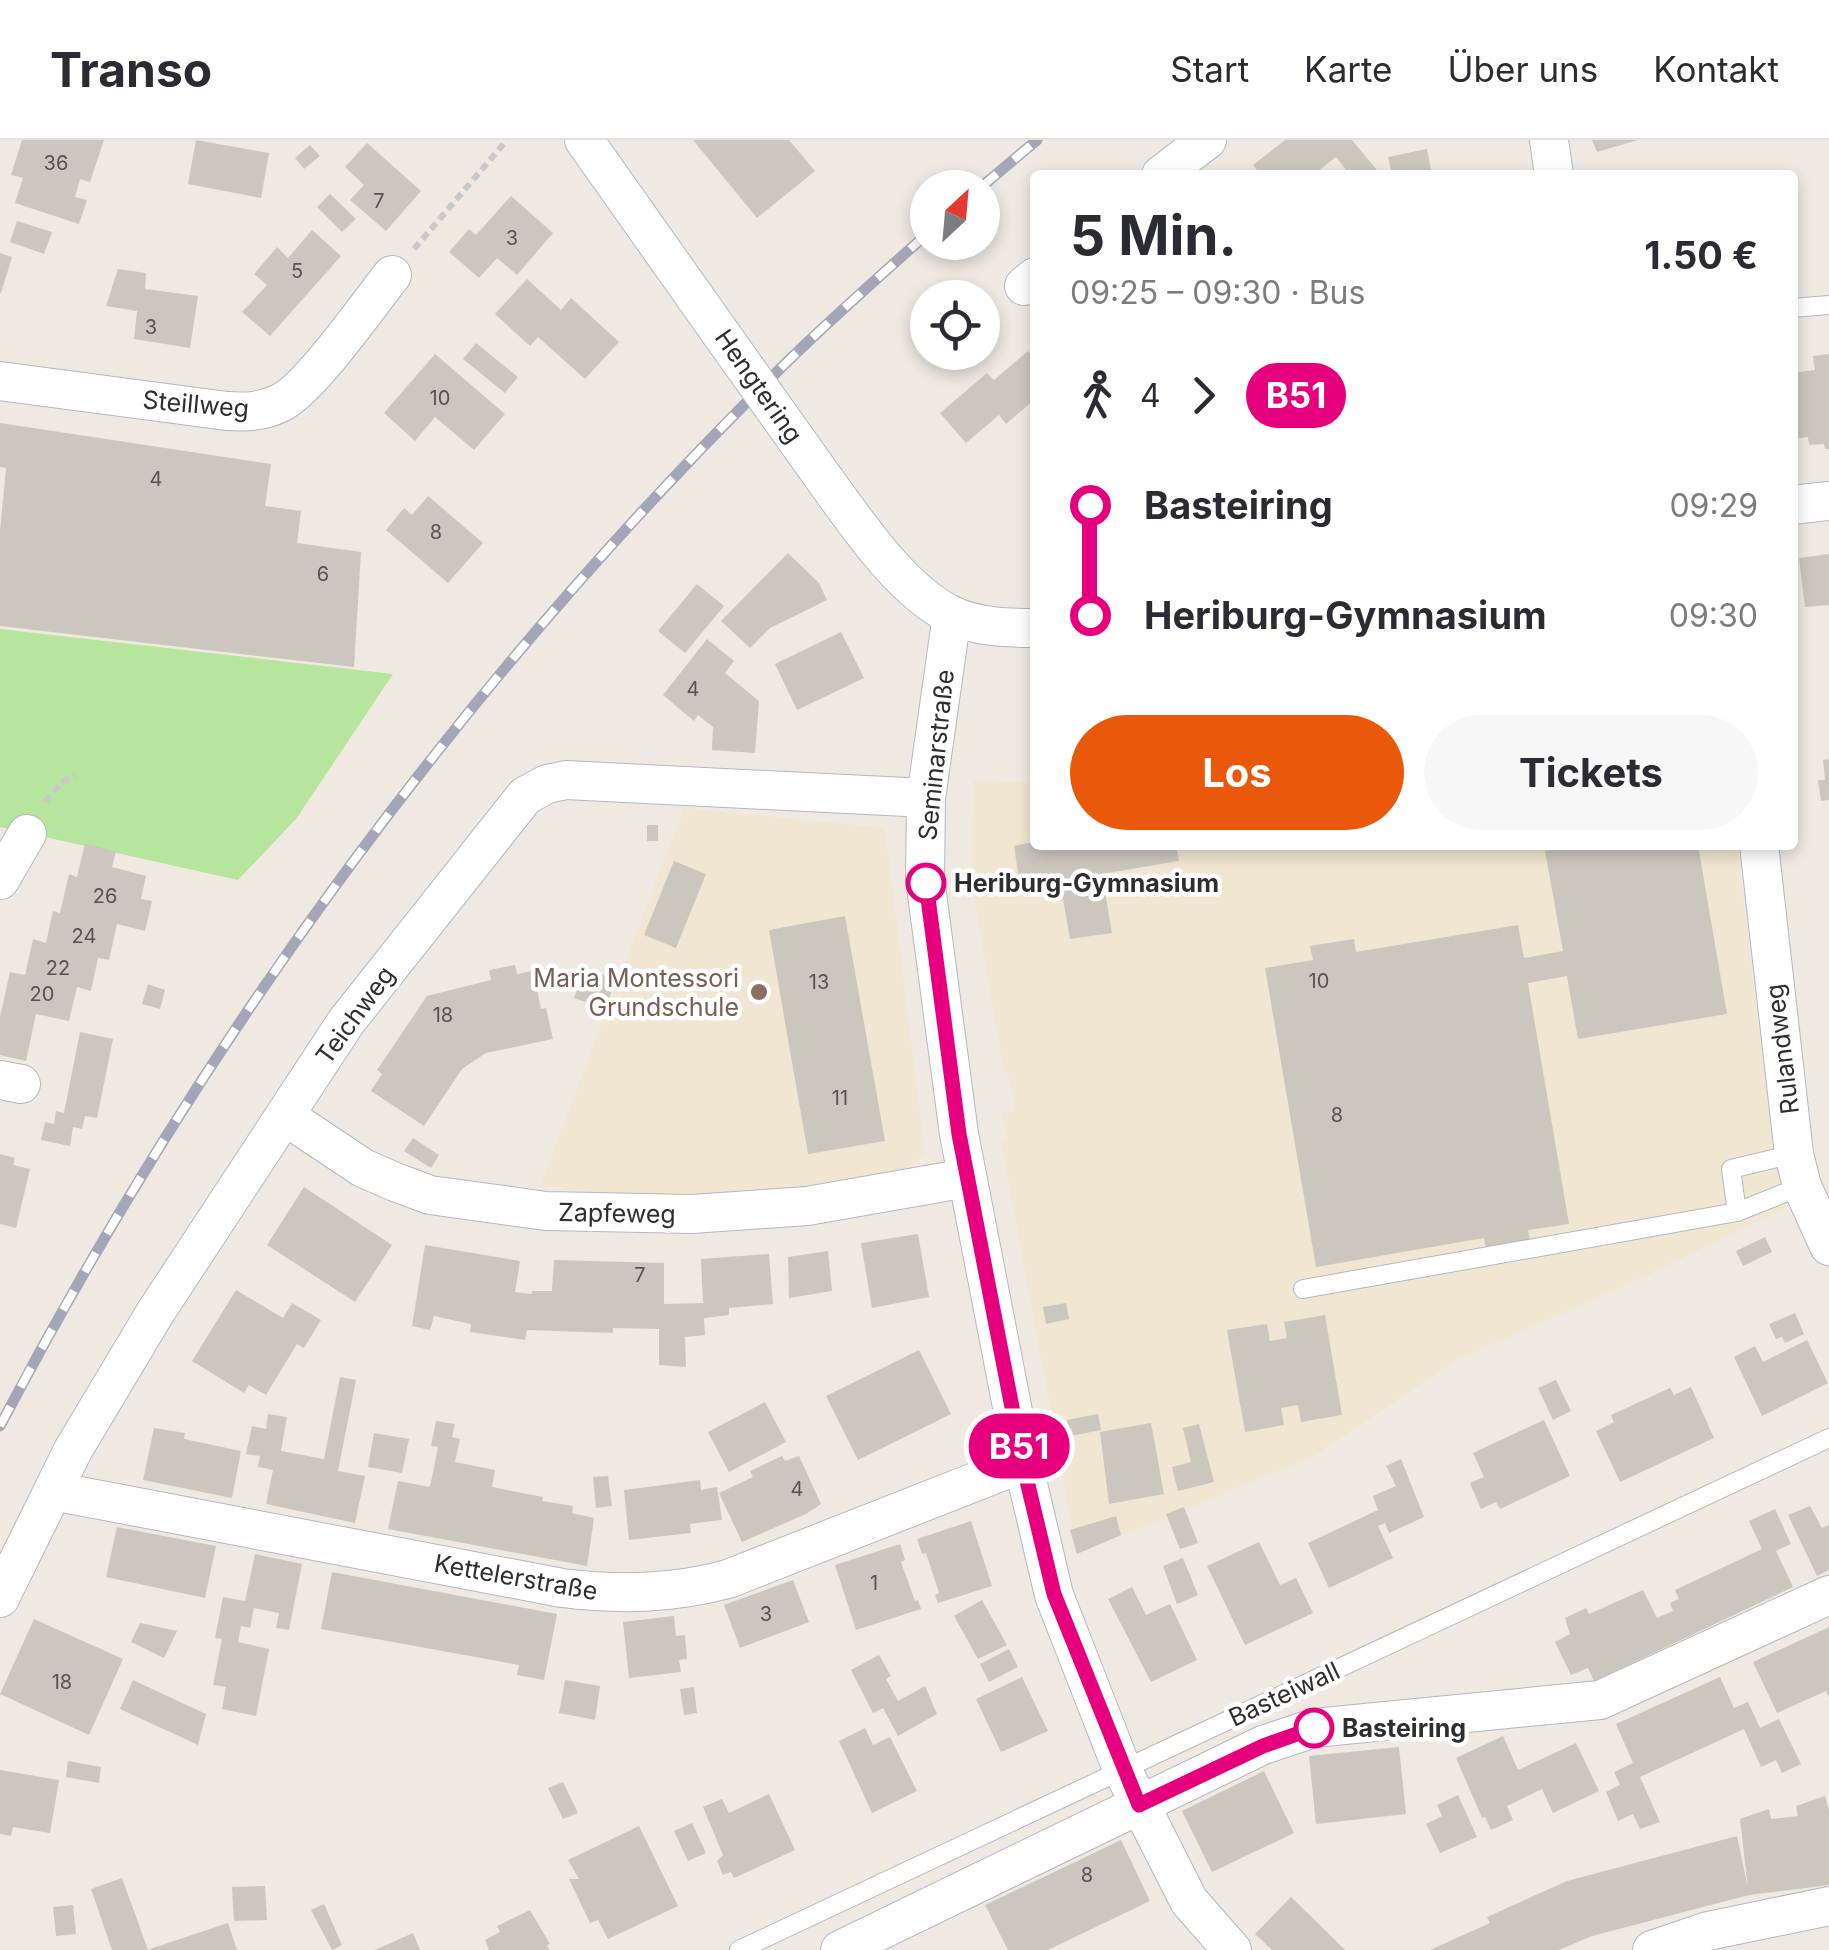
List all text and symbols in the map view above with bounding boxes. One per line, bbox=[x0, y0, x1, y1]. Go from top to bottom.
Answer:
text: Transo bbox=[50, 40, 212, 99]
text: Start bbox=[1170, 48, 1249, 90]
text: Karte bbox=[1304, 48, 1393, 90]
text: Über uns bbox=[1448, 48, 1598, 90]
text: Kontakt bbox=[1653, 48, 1779, 90]
house number: 36 bbox=[44, 151, 68, 175]
north arrow bbox=[910, 170, 1000, 260]
map controls bbox=[910, 170, 1000, 370]
house number: 7 bbox=[373, 189, 385, 213]
text: 5 Min. bbox=[1070, 202, 1237, 268]
house number: 3 bbox=[506, 226, 518, 250]
text: 1.50 € bbox=[1644, 232, 1758, 278]
house number: 5 bbox=[291, 259, 303, 283]
text: 09:25 – 09:30 · Bus bbox=[1070, 273, 1365, 312]
button: locate bbox=[910, 280, 1000, 370]
house number: 3 bbox=[145, 315, 157, 339]
street label: Hengtering bbox=[709, 323, 809, 449]
icon: walk bbox=[1070, 368, 1125, 423]
icon: forward bbox=[1176, 368, 1231, 423]
text: B51 bbox=[1266, 374, 1326, 416]
text: 4 bbox=[1140, 376, 1161, 415]
street label: Steillweg bbox=[142, 384, 250, 424]
house number: 10 bbox=[430, 386, 450, 410]
house number: 4 bbox=[150, 467, 162, 491]
text: Basteiring bbox=[1144, 482, 1333, 528]
text: 09:29 bbox=[1669, 486, 1758, 525]
house number: 8 bbox=[430, 520, 442, 544]
house number: 6 bbox=[317, 562, 329, 586]
text: Heriburg-Gymnasium bbox=[1144, 592, 1547, 638]
text: 09:30 bbox=[1669, 596, 1758, 635]
street label: Seminarstraße bbox=[912, 668, 960, 842]
house number: 4 bbox=[687, 677, 699, 701]
button: Los bbox=[1070, 715, 1404, 830]
button: Tickets bbox=[1424, 715, 1758, 830]
marker: Heriburg-Gymnasium bbox=[907, 864, 945, 902]
place label: Heriburg-Gymnasium bbox=[954, 868, 1219, 898]
house number: 26 bbox=[93, 884, 117, 908]
house number: 24 bbox=[72, 924, 96, 948]
house number: 22 bbox=[46, 956, 70, 980]
street label: Teichweg bbox=[309, 960, 401, 1070]
place label: Maria Montessori Grundschule bbox=[533, 963, 739, 1022]
house number: 10 bbox=[1309, 969, 1329, 993]
house number: 13 bbox=[809, 970, 829, 994]
marker: Maria Montessori Grundschule bbox=[748, 981, 770, 1003]
house number: 20 bbox=[30, 982, 54, 1006]
street label: Rulandweg bbox=[1759, 982, 1805, 1116]
house number: 18 bbox=[433, 1003, 453, 1027]
house number: 11 bbox=[832, 1086, 848, 1110]
house number: 8 bbox=[1331, 1103, 1343, 1127]
street label: Zapfeweg bbox=[558, 1197, 676, 1229]
house number: 7 bbox=[634, 1263, 646, 1287]
line badge: B51 bbox=[962, 1414, 1076, 1478]
text: B51 bbox=[989, 1425, 1049, 1467]
house number: 4 bbox=[791, 1477, 803, 1501]
street label: Kettelerstraße bbox=[432, 1548, 600, 1606]
house number: 1 bbox=[870, 1571, 878, 1595]
house number: 3 bbox=[760, 1602, 772, 1626]
street label: Basteiwall bbox=[1224, 1655, 1344, 1733]
house number: 18 bbox=[52, 1670, 72, 1694]
marker: Basteiring bbox=[1295, 1709, 1333, 1747]
place label: Basteiring bbox=[1342, 1713, 1466, 1743]
house number: 8 bbox=[1081, 1863, 1093, 1887]

